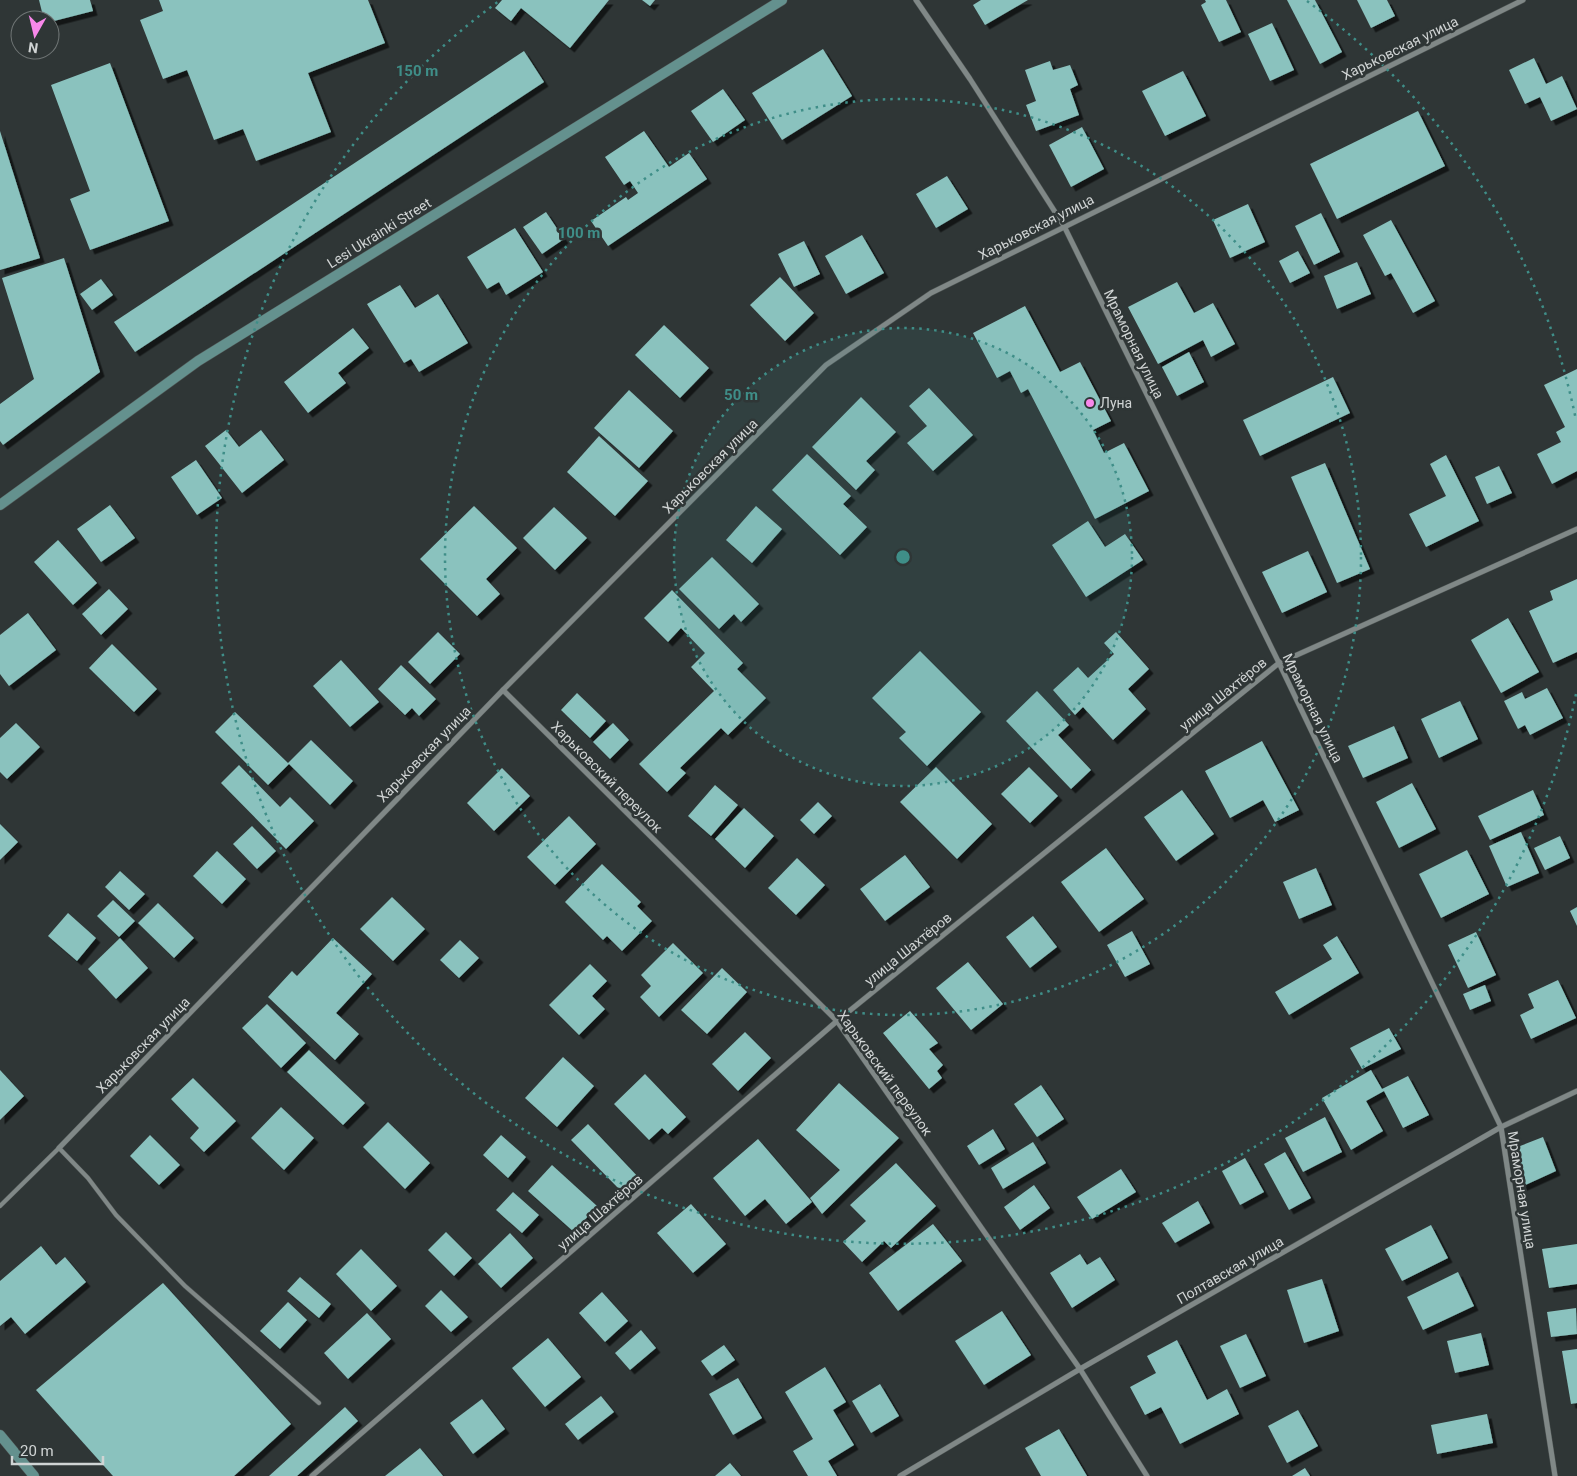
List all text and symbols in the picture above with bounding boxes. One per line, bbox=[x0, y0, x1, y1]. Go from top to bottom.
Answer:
north arrow bbox=[10, 10, 60, 60]
street label: Харьковская улица bbox=[1339, 13, 1461, 83]
text: N bbox=[27, 39, 39, 56]
text: 150 m bbox=[396, 62, 438, 80]
street label: Харьковская улица bbox=[976, 191, 1096, 263]
street label: Lesi Ukrainki Street bbox=[324, 194, 434, 271]
text: 100 m bbox=[558, 224, 600, 242]
street label: Мраморная улица bbox=[1101, 287, 1167, 401]
text: 50 m bbox=[724, 386, 758, 404]
place label: Луна bbox=[1100, 395, 1132, 411]
marker: Луна bbox=[1084, 397, 1096, 409]
street label: Харьковская улица bbox=[659, 415, 761, 517]
centre of rings bbox=[894, 548, 912, 566]
street label: Мраморная улица bbox=[1280, 651, 1346, 765]
street label: улица Шахтёров bbox=[1176, 654, 1270, 734]
street label: Харьковская улица bbox=[374, 703, 474, 805]
street label: Харьковский переулок bbox=[548, 718, 666, 836]
street label: улица Шахтёров bbox=[861, 909, 955, 989]
street label: Харьковская улица bbox=[93, 994, 193, 1096]
street label: Харьковский переулок bbox=[834, 1007, 936, 1139]
street label: Мраморная улица bbox=[1505, 1130, 1539, 1250]
street label: улица Шахтёров bbox=[554, 1171, 646, 1253]
street label: Полтавская улица bbox=[1174, 1233, 1286, 1307]
scale bar bbox=[12, 1434, 104, 1466]
text: 20 m bbox=[20, 1442, 54, 1460]

